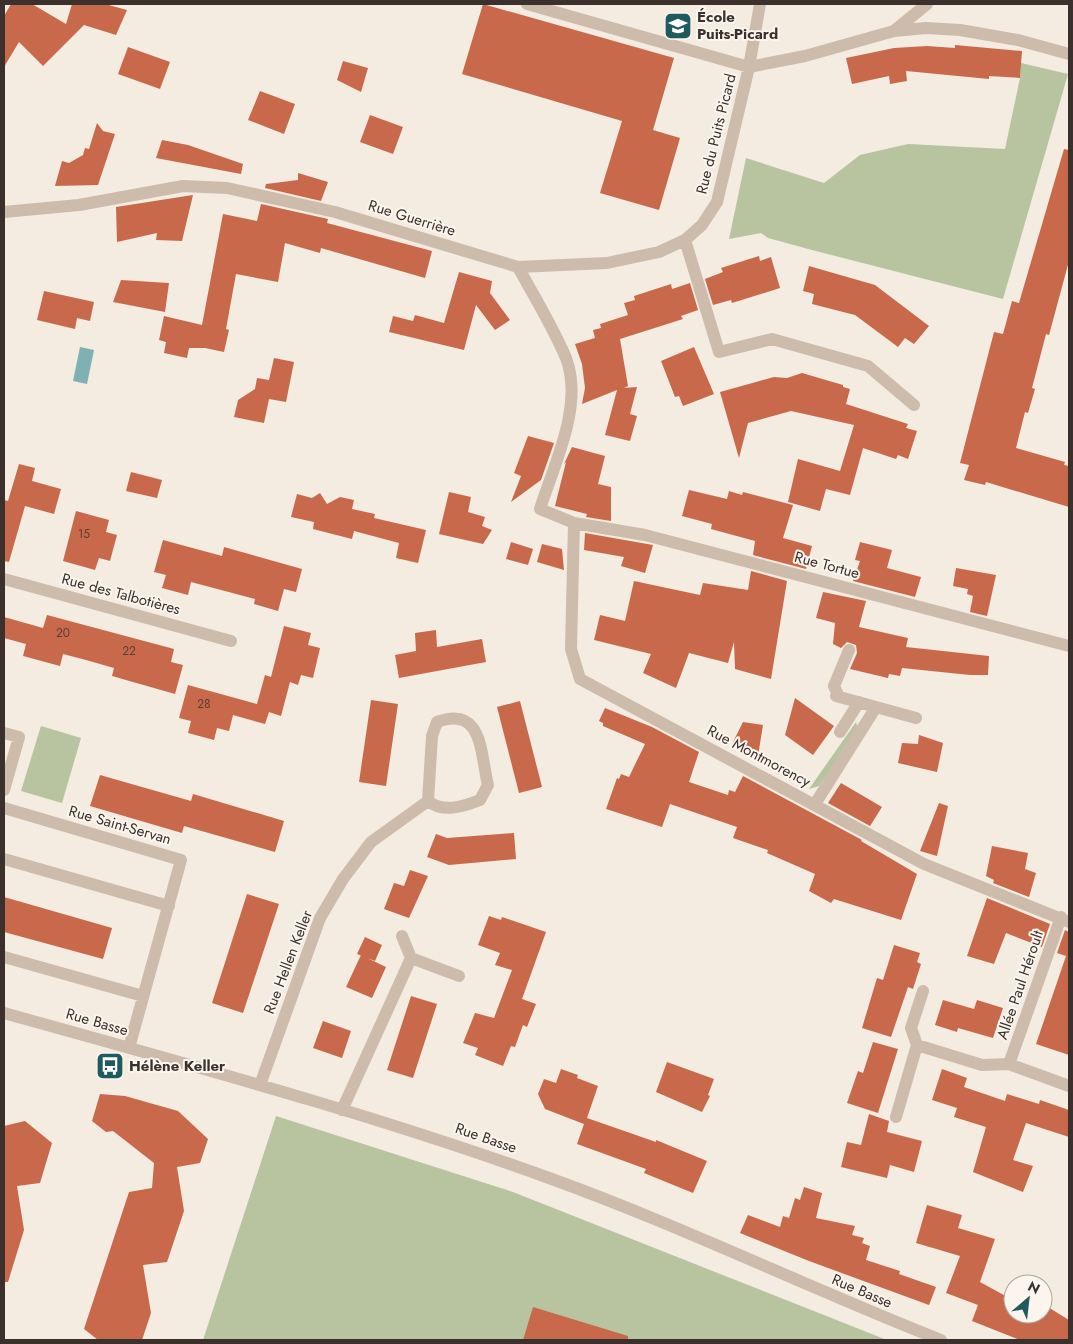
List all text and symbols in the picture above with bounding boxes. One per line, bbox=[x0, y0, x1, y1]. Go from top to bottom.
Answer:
place label: École Puits-Picard bbox=[697, 6, 778, 45]
school or university icon: École Puits-Picard bbox=[663, 11, 693, 41]
street label: Rue du Puits Picard bbox=[690, 71, 742, 197]
street label: Rue Guerrière bbox=[366, 194, 459, 242]
house number: 15 bbox=[78, 525, 90, 543]
street label: Rue Tortue bbox=[792, 546, 862, 584]
street label: Rue des Talbotières bbox=[59, 568, 183, 620]
house number: 20 bbox=[56, 624, 70, 642]
house number: 22 bbox=[122, 642, 136, 660]
house number: 28 bbox=[197, 695, 211, 713]
street label: Rue Montmorency bbox=[703, 719, 815, 793]
street label: Rue Saint-Servan bbox=[66, 800, 174, 850]
street label: Rue Hellen Keller bbox=[258, 906, 318, 1017]
street label: Allée Paul Héroult bbox=[991, 927, 1049, 1042]
street label: Rue Basse bbox=[63, 1003, 131, 1041]
bus stop icon: Hélène Keller bbox=[95, 1051, 125, 1081]
place label: Hélène Keller bbox=[129, 1055, 226, 1077]
street label: Rue Basse bbox=[452, 1117, 520, 1159]
street label: Rue Basse bbox=[828, 1268, 896, 1314]
north arrow bbox=[1003, 1274, 1053, 1324]
text: N bbox=[1024, 1276, 1044, 1299]

